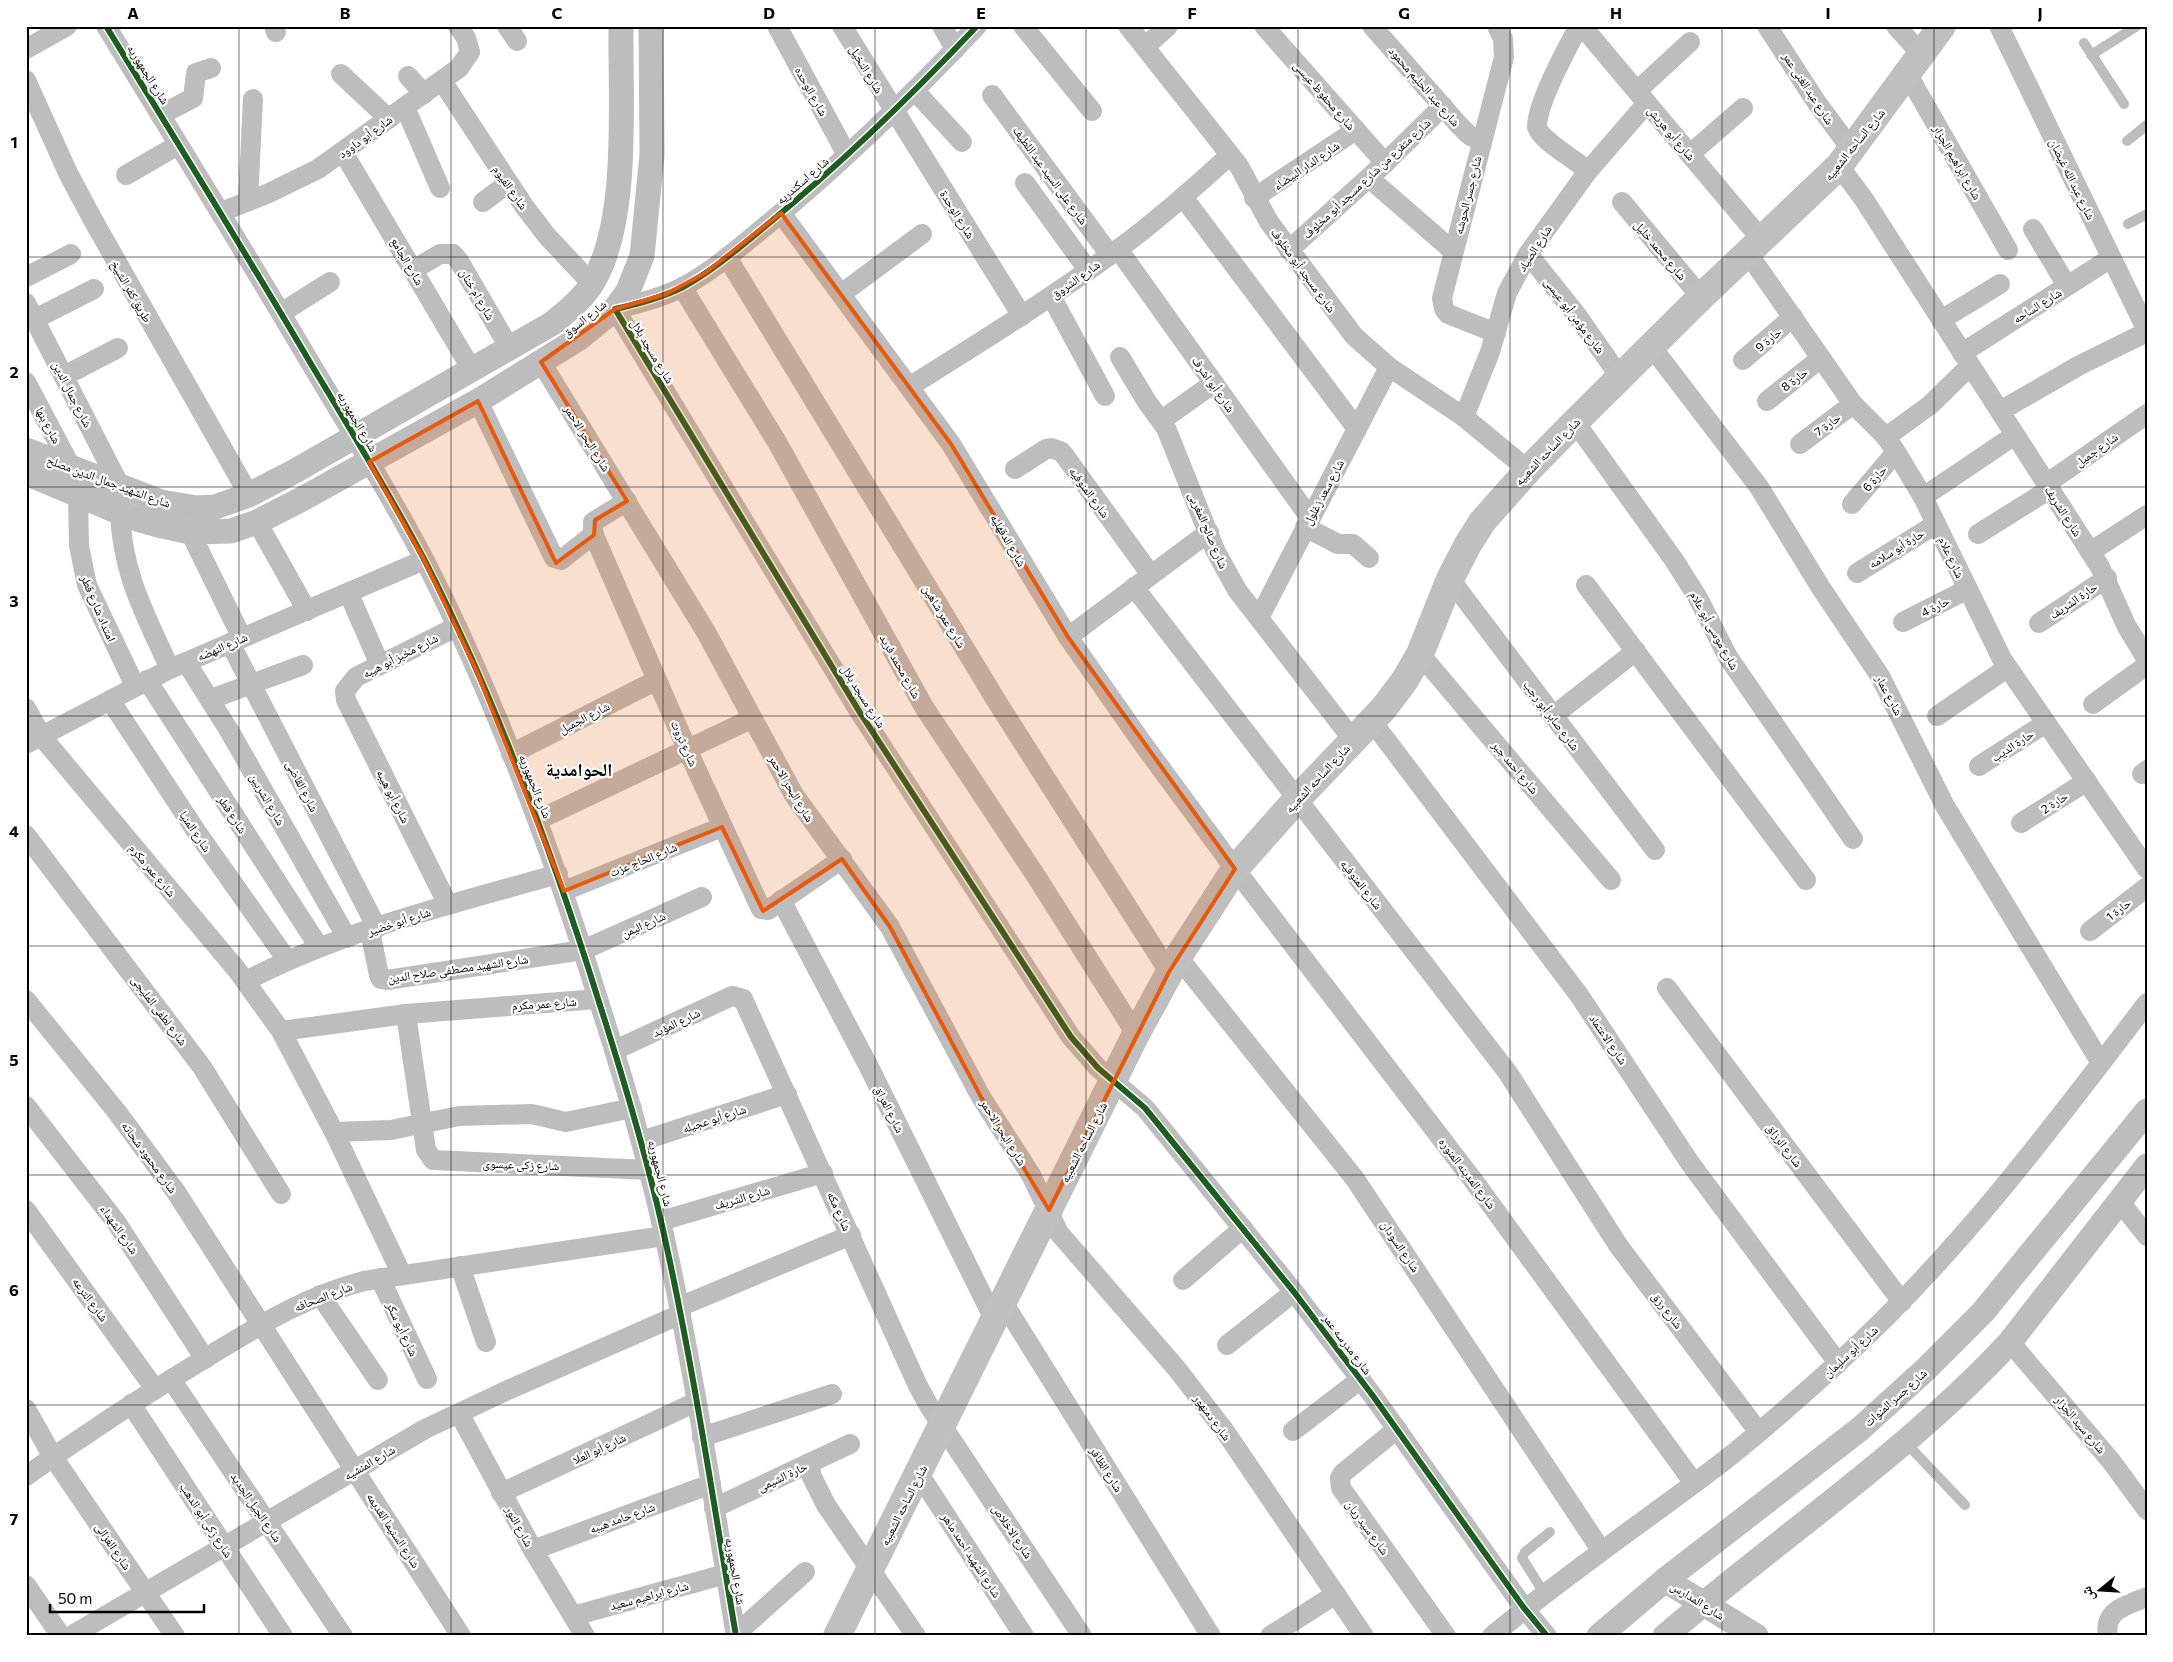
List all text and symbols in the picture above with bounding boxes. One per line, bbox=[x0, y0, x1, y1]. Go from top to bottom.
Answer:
text: A bbox=[127, 3, 139, 22]
text: B bbox=[340, 3, 351, 22]
text: C bbox=[552, 3, 563, 22]
text: D bbox=[763, 3, 775, 22]
text: E bbox=[976, 3, 986, 22]
text: F bbox=[1187, 3, 1197, 22]
text: G bbox=[1398, 3, 1410, 22]
text: H bbox=[1610, 3, 1622, 22]
text: I bbox=[1825, 3, 1831, 22]
text: J bbox=[2037, 3, 2043, 22]
street label: شارع الجمهوريه bbox=[123, 42, 173, 108]
street label: شارع النخيل bbox=[846, 42, 887, 97]
street label: شارع عبد الحليم محمود bbox=[1385, 43, 1463, 130]
street label: شارع عبد الغنى عمر bbox=[1778, 49, 1838, 128]
street label: شارع محفوظ عيسى bbox=[1290, 58, 1359, 134]
street label: شارع الوحده bbox=[791, 64, 831, 119]
street label: شارع أبو هريش bbox=[1644, 103, 1699, 164]
street label: شارع الساحه الشعبيه bbox=[1821, 105, 1889, 184]
street label: شارع أبو داوود bbox=[335, 112, 396, 162]
street label: شارع متفرع من شارع مسجد أبو مخلوف bbox=[1299, 115, 1434, 242]
street label: شارع ابراهيم الجزار bbox=[1929, 121, 1985, 203]
street label: شارع على السيد عبد اللطيف bbox=[1009, 123, 1091, 228]
text: 1 bbox=[10, 132, 18, 151]
street label: شارع عبد الله غيضان bbox=[2046, 136, 2099, 223]
street label: شارع الدار البيضاء bbox=[1270, 138, 1343, 194]
street label: شارع اسكندريه bbox=[773, 153, 832, 208]
street label: شارع جسر الحوشه bbox=[1451, 154, 1485, 236]
street label: شارع الفيوم bbox=[489, 162, 531, 213]
street label: شارع الوحدة bbox=[936, 187, 978, 242]
street label: شارع محمد خليل bbox=[1630, 217, 1690, 284]
street label: شارع الصياد bbox=[1514, 222, 1556, 275]
street label: شارع مسجد أبو مخلوف bbox=[1267, 225, 1339, 316]
street label: شارع الجامع bbox=[387, 235, 427, 288]
street label: طريق كفر الشيخ bbox=[108, 257, 155, 325]
street label: شارع الشروق bbox=[1048, 257, 1103, 303]
street label: شارع ام خنان bbox=[456, 266, 498, 323]
street label: شارع مؤمن أبو عيسى bbox=[1540, 274, 1608, 357]
street label: شارع الساحه bbox=[2010, 285, 2065, 327]
street label: شارع السوق bbox=[559, 296, 610, 341]
street label: شارع مسجد بلال bbox=[627, 316, 678, 387]
street label: حارة 9 bbox=[1752, 324, 1784, 354]
street label: شارع أبو اشرف bbox=[1188, 353, 1238, 416]
street label: شارع جمال الدين bbox=[49, 359, 96, 430]
text: 2 bbox=[9, 362, 19, 381]
street label: حارة 8 bbox=[1778, 364, 1810, 394]
street label: شارع الجمهوريه bbox=[333, 388, 381, 455]
street label: شارع البحر الاحمر bbox=[560, 401, 614, 475]
street label: شارع بنها bbox=[32, 404, 65, 447]
street label: حارة 7 bbox=[1811, 410, 1843, 438]
street label: شارع الساحه الشعبيه bbox=[1511, 414, 1584, 489]
street label: شارع جميل bbox=[2072, 429, 2121, 470]
street label: شارع الشهيد جمال الدين مصلح bbox=[45, 452, 173, 512]
street label: شارع سعد زغلول bbox=[1300, 457, 1348, 528]
street label: حارة 6 bbox=[1859, 462, 1889, 494]
street label: شارع المنوفيه bbox=[1065, 464, 1113, 521]
street label: شارع الشريف bbox=[2041, 483, 2086, 540]
street label: شارع صالح المغربى bbox=[1185, 489, 1232, 571]
street label: شارع الدقهليه bbox=[987, 511, 1030, 570]
street label: حارة أبو سلامه bbox=[1866, 525, 1927, 572]
street label: شارع علام bbox=[1934, 534, 1968, 581]
street label: امتداد شارع قطر bbox=[76, 572, 119, 644]
street label: حارة الشريف bbox=[2046, 579, 2101, 622]
street label: شارع عمر شاهين bbox=[919, 582, 970, 651]
street label: شارع موسى أبو علام bbox=[1686, 588, 1742, 673]
text: 3 bbox=[9, 591, 19, 610]
street label: حارة 4 bbox=[1919, 593, 1952, 619]
street label: شارع النهضه bbox=[195, 629, 250, 665]
street label: شارع مخبز أبو هيبه bbox=[360, 630, 441, 682]
street label: شارع محمد فريد bbox=[876, 631, 924, 702]
street label: شارع مسجد بلال bbox=[837, 662, 889, 732]
street label: شارع عمار bbox=[1871, 671, 1907, 719]
street label: شارع صابر أبو رجب bbox=[1519, 677, 1583, 754]
street label: شارع الجميل bbox=[556, 698, 613, 737]
street label: شارع ثروت bbox=[667, 718, 701, 769]
street label: حارة الديب bbox=[1988, 726, 2037, 765]
street label: شارع احمد جبر bbox=[1488, 737, 1542, 798]
street label: شارع الساحه الشعبيه bbox=[1282, 741, 1354, 816]
street label: شارع البحر الاحمر bbox=[764, 751, 818, 825]
street label: شارع الجمهوريه bbox=[515, 752, 555, 821]
street label: شارع القاضى bbox=[282, 758, 322, 815]
district label: الحوامدية bbox=[546, 758, 612, 780]
street label: شارع أبو هيبه bbox=[373, 767, 414, 826]
street label: شارع الشربين bbox=[246, 770, 289, 829]
street label: حارة 2 bbox=[2038, 788, 2070, 816]
street label: شارع قطر bbox=[213, 792, 251, 837]
street label: شارع المنيا bbox=[176, 808, 215, 855]
text: 4 bbox=[9, 821, 19, 840]
street label: شارع الحاج عزت bbox=[607, 839, 680, 881]
street label: شارع عمر مكرم bbox=[125, 841, 179, 901]
street label: شارع المنوفيه bbox=[1337, 856, 1386, 913]
street label: حارة 1 bbox=[2103, 895, 2133, 923]
street label: شارع أبو خضير bbox=[365, 904, 433, 940]
street label: شارع اليمن bbox=[619, 908, 668, 942]
street label: شارع الشهيد مصطفى صلاح الدين bbox=[387, 951, 530, 987]
street label: شارع لطفى المليجى bbox=[127, 972, 191, 1049]
street label: شارع عمر مكرم bbox=[511, 994, 577, 1014]
street label: شارع المؤيد bbox=[650, 1005, 703, 1041]
street label: شارع الاعتماد bbox=[1585, 1011, 1631, 1068]
text: 5 bbox=[9, 1050, 19, 1069]
street label: شارع العراق bbox=[870, 1083, 908, 1136]
street label: شارع البحر الاحمر bbox=[976, 1095, 1030, 1169]
street label: شارع الساحه الشعبيه bbox=[1057, 1099, 1111, 1185]
street label: شارع أبو عجيله bbox=[680, 1101, 748, 1137]
street label: شارع محمود شحاته bbox=[118, 1119, 181, 1197]
street label: شارع الرزاق bbox=[1763, 1121, 1806, 1171]
street label: شارع المدينه المنوره bbox=[1435, 1135, 1499, 1213]
street label: شارع الجمهوريه bbox=[644, 1138, 676, 1208]
street label: شارع زكى عيسوى bbox=[482, 1156, 560, 1174]
street label: شارع الشريف bbox=[713, 1182, 772, 1214]
street label: شارع مكه bbox=[823, 1189, 855, 1234]
street label: شارع الشهداء bbox=[96, 1202, 142, 1258]
street label: شارع السودان bbox=[1377, 1218, 1423, 1276]
street label: شارع الترعه bbox=[69, 1274, 112, 1325]
street label: شارع الصحافه bbox=[292, 1278, 355, 1315]
text: 6 bbox=[9, 1280, 19, 1299]
street label: شارع رزق bbox=[1648, 1289, 1686, 1332]
street label: شارع أيو سكر bbox=[382, 1299, 422, 1359]
street label: شارع مدرسه عمر bbox=[1318, 1310, 1375, 1378]
street label: شارع أبو سليمان bbox=[1820, 1322, 1882, 1381]
street label: شارع جسر المنوات bbox=[1861, 1365, 1931, 1430]
street label: شارع دمنهور bbox=[1189, 1390, 1235, 1444]
street label: شارع سيد الجزار bbox=[2051, 1392, 2109, 1457]
street label: شارع أبو العلا bbox=[570, 1430, 629, 1468]
street label: شارع المنشيه bbox=[341, 1442, 398, 1484]
street label: شارع الظافر bbox=[1085, 1443, 1126, 1495]
street label: حارة الشيمى bbox=[755, 1458, 810, 1495]
street label: شارع الساحه الشعبيه bbox=[877, 1462, 931, 1548]
street label: شارع الجيل الجديد bbox=[227, 1469, 286, 1546]
street label: شارع زكى أبو الدهب bbox=[176, 1480, 236, 1561]
street label: شارع السنيما القديمه bbox=[363, 1490, 424, 1571]
street label: شارع سيد ريان bbox=[1342, 1497, 1393, 1558]
street label: شارع حامد هيبه bbox=[587, 1499, 657, 1537]
street label: شارع الاخلاص bbox=[988, 1501, 1036, 1562]
street label: شارع النور bbox=[501, 1502, 537, 1550]
text: 7 bbox=[10, 1509, 19, 1528]
street label: شارع الشهيد احمد ماهر bbox=[937, 1509, 1005, 1601]
street label: شارع الغزالى bbox=[91, 1520, 135, 1573]
street label: شارع الجمهوريه bbox=[721, 1536, 749, 1606]
north arrow bbox=[2076, 1564, 2126, 1614]
street label: شارع ابراهيم سعيد bbox=[608, 1578, 690, 1614]
street label: شارع المدارس bbox=[1667, 1578, 1728, 1624]
scale bar bbox=[50, 1582, 204, 1614]
text: ش bbox=[2077, 1584, 2098, 1604]
text: 50 m bbox=[58, 1589, 92, 1607]

